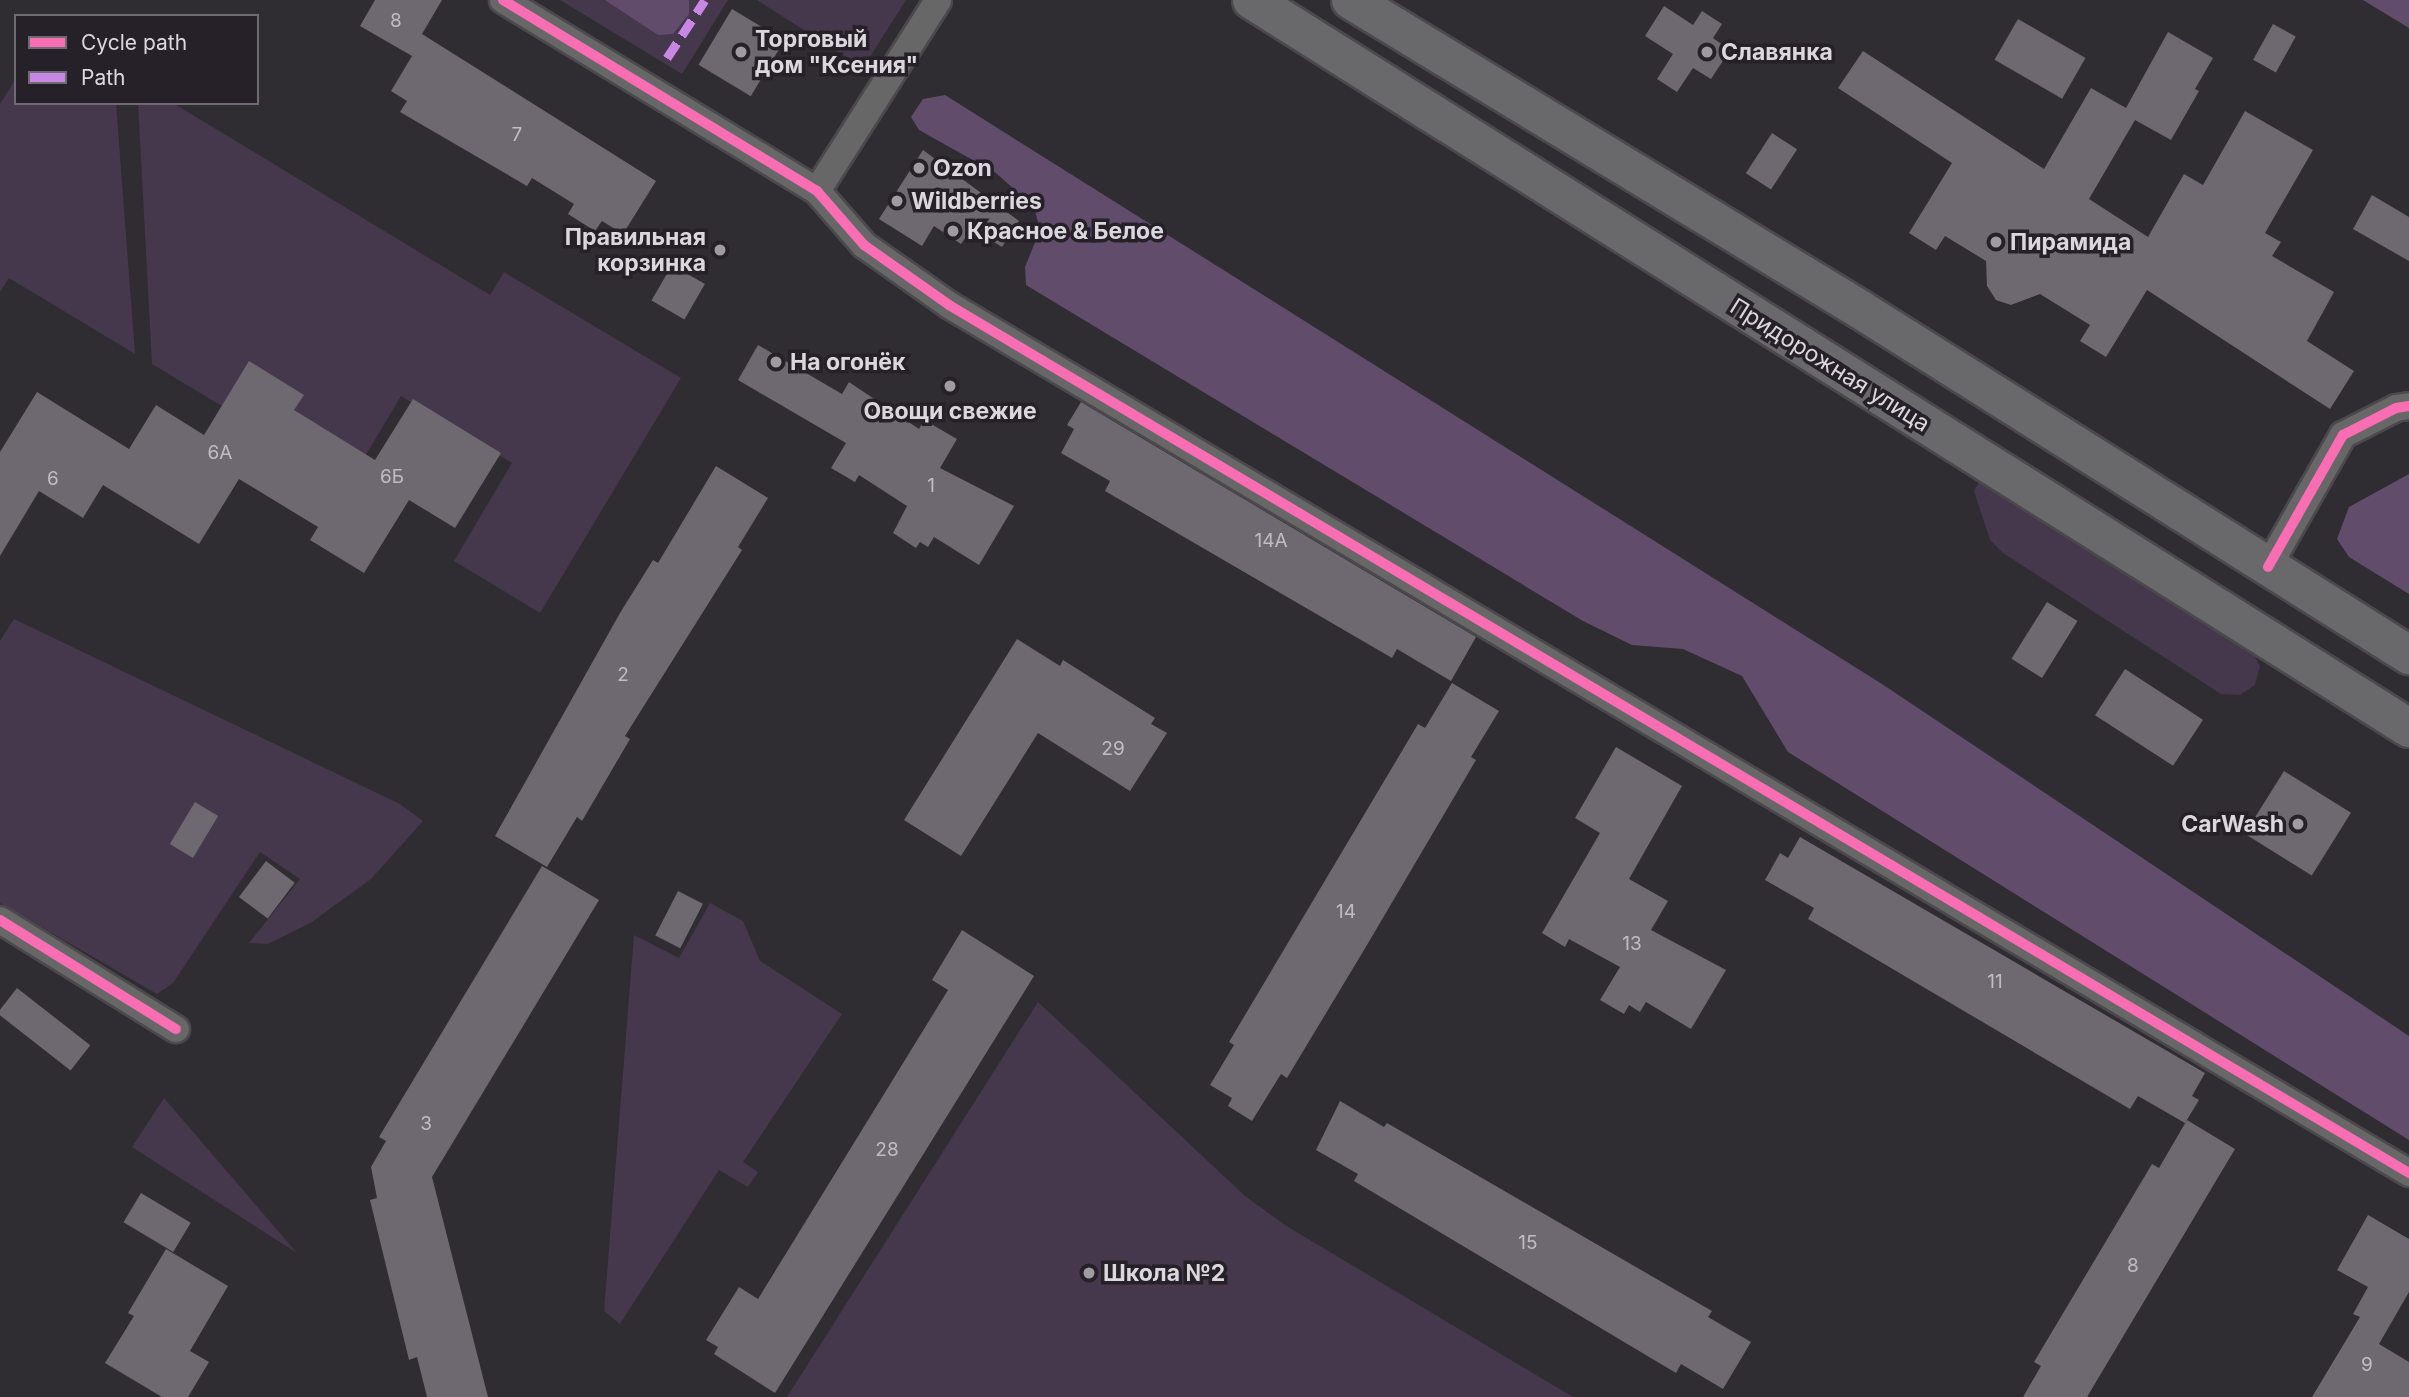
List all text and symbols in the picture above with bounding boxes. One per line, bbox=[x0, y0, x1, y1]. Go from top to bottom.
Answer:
house number: 8 bbox=[390, 10, 402, 32]
legend bbox=[14, 14, 259, 105]
place label: Торговый дом "Ксения" bbox=[755, 25, 918, 79]
text: Cycle path bbox=[81, 30, 187, 55]
place label: Славянка bbox=[1721, 38, 1833, 66]
marker: Торговый дом "Ксения" bbox=[733, 44, 749, 60]
marker: Славянка bbox=[1699, 44, 1715, 60]
text: Path bbox=[81, 65, 126, 90]
house number: 7 bbox=[512, 124, 522, 146]
place label: Ozon bbox=[933, 154, 992, 182]
marker: Ozon bbox=[911, 160, 927, 176]
place label: Wildberries bbox=[911, 187, 1042, 215]
marker: Wildberries bbox=[889, 193, 905, 209]
place label: Красное & Белое bbox=[967, 217, 1164, 245]
place label: Правильная корзинка bbox=[565, 223, 706, 277]
marker: Красное & Белое bbox=[945, 223, 961, 239]
place label: Пирамида bbox=[2010, 228, 2131, 256]
marker: Пирамида bbox=[1988, 234, 2004, 250]
marker: Правильная корзинка bbox=[712, 242, 728, 258]
street label: Придорожная улица bbox=[1725, 292, 1935, 438]
place label: На огонёк bbox=[790, 348, 905, 376]
marker: На огонёк bbox=[768, 354, 784, 370]
marker: Овощи свежие bbox=[942, 378, 958, 394]
place label: Овощи свежие bbox=[863, 397, 1037, 425]
house number: 6А bbox=[208, 442, 232, 464]
house number: 6Б bbox=[380, 466, 404, 488]
house number: 6 bbox=[47, 468, 59, 490]
house number: 1 bbox=[927, 475, 935, 497]
house number: 14А bbox=[1254, 530, 1288, 552]
house number: 2 bbox=[617, 664, 629, 686]
house number: 29 bbox=[1101, 738, 1125, 760]
place label: CarWash bbox=[2181, 810, 2284, 838]
marker: CarWash bbox=[2290, 816, 2306, 832]
house number: 14 bbox=[1336, 901, 1356, 923]
house number: 13 bbox=[1622, 933, 1642, 955]
house number: 11 bbox=[1987, 971, 2003, 993]
house number: 3 bbox=[420, 1113, 432, 1135]
house number: 28 bbox=[875, 1139, 899, 1161]
house number: 15 bbox=[1518, 1232, 1538, 1254]
house number: 8 bbox=[2127, 1255, 2139, 1277]
place label: Школа №2 bbox=[1103, 1259, 1225, 1287]
marker: Школа №2 bbox=[1081, 1265, 1097, 1281]
house number: 9 bbox=[2361, 1354, 2373, 1376]

